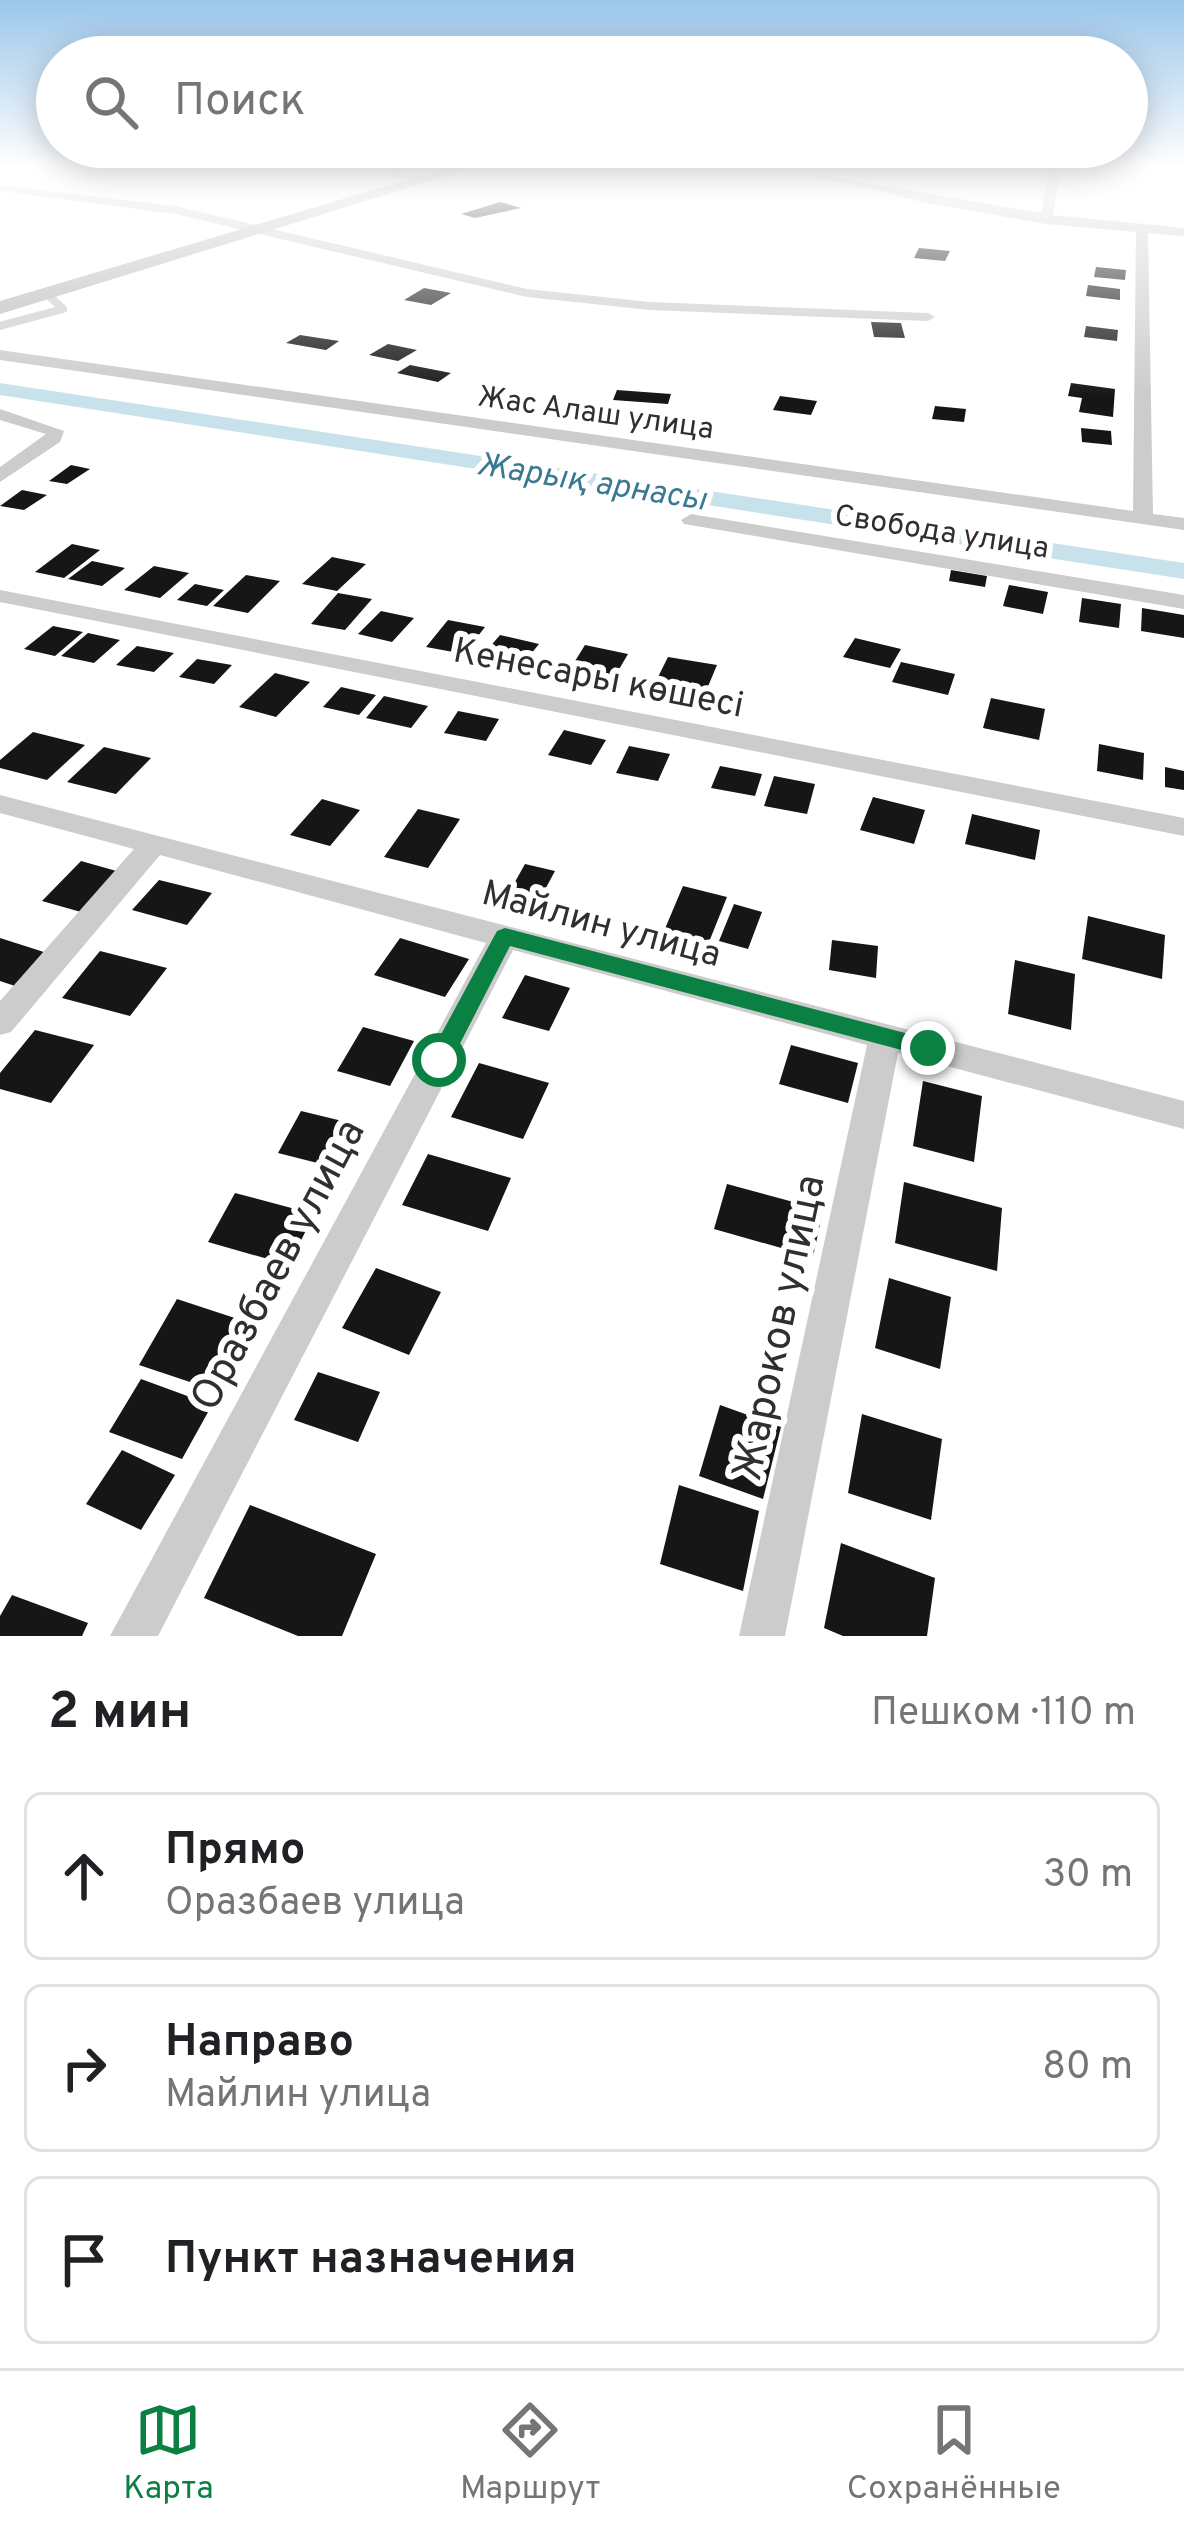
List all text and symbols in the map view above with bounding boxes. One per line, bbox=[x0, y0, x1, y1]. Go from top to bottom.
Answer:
search box bbox=[36, 36, 1148, 168]
icon: search bbox=[78, 69, 144, 135]
text: Поиск bbox=[174, 74, 305, 131]
street label: Жас Алаш улица bbox=[475, 380, 716, 449]
water label: Жарық арнасы bbox=[474, 445, 710, 523]
street label: Свобода улица bbox=[832, 498, 1051, 569]
street label: Кенесары көшесі bbox=[449, 629, 747, 731]
street label: Майлин улица bbox=[476, 872, 725, 980]
route end bbox=[901, 1021, 955, 1075]
route start bbox=[412, 1033, 466, 1087]
street label: Оразбаев улица bbox=[181, 1111, 379, 1421]
street label: Жароков улица bbox=[723, 1170, 840, 1486]
text: 2 мин bbox=[48, 1682, 191, 1747]
text: Пешком · 110 m bbox=[871, 1690, 1136, 1739]
text: Прямо bbox=[165, 1823, 306, 1880]
icon: ahead bbox=[51, 1843, 117, 1909]
text: 30 m bbox=[1043, 1852, 1133, 1901]
text: Оразбаев улица bbox=[165, 1880, 465, 1929]
text: Направо bbox=[165, 2015, 354, 2072]
icon: right bbox=[51, 2035, 117, 2101]
text: 80 m bbox=[1042, 2044, 1133, 2093]
text: Майлин улица bbox=[165, 2072, 431, 2121]
icon: arrive bbox=[51, 2227, 117, 2293]
text: Пункт назначения bbox=[165, 2232, 577, 2289]
tab: Карта bbox=[123, 2397, 214, 2511]
tab: Маршрут bbox=[460, 2397, 600, 2511]
tab: Сохранённые bbox=[847, 2397, 1061, 2511]

